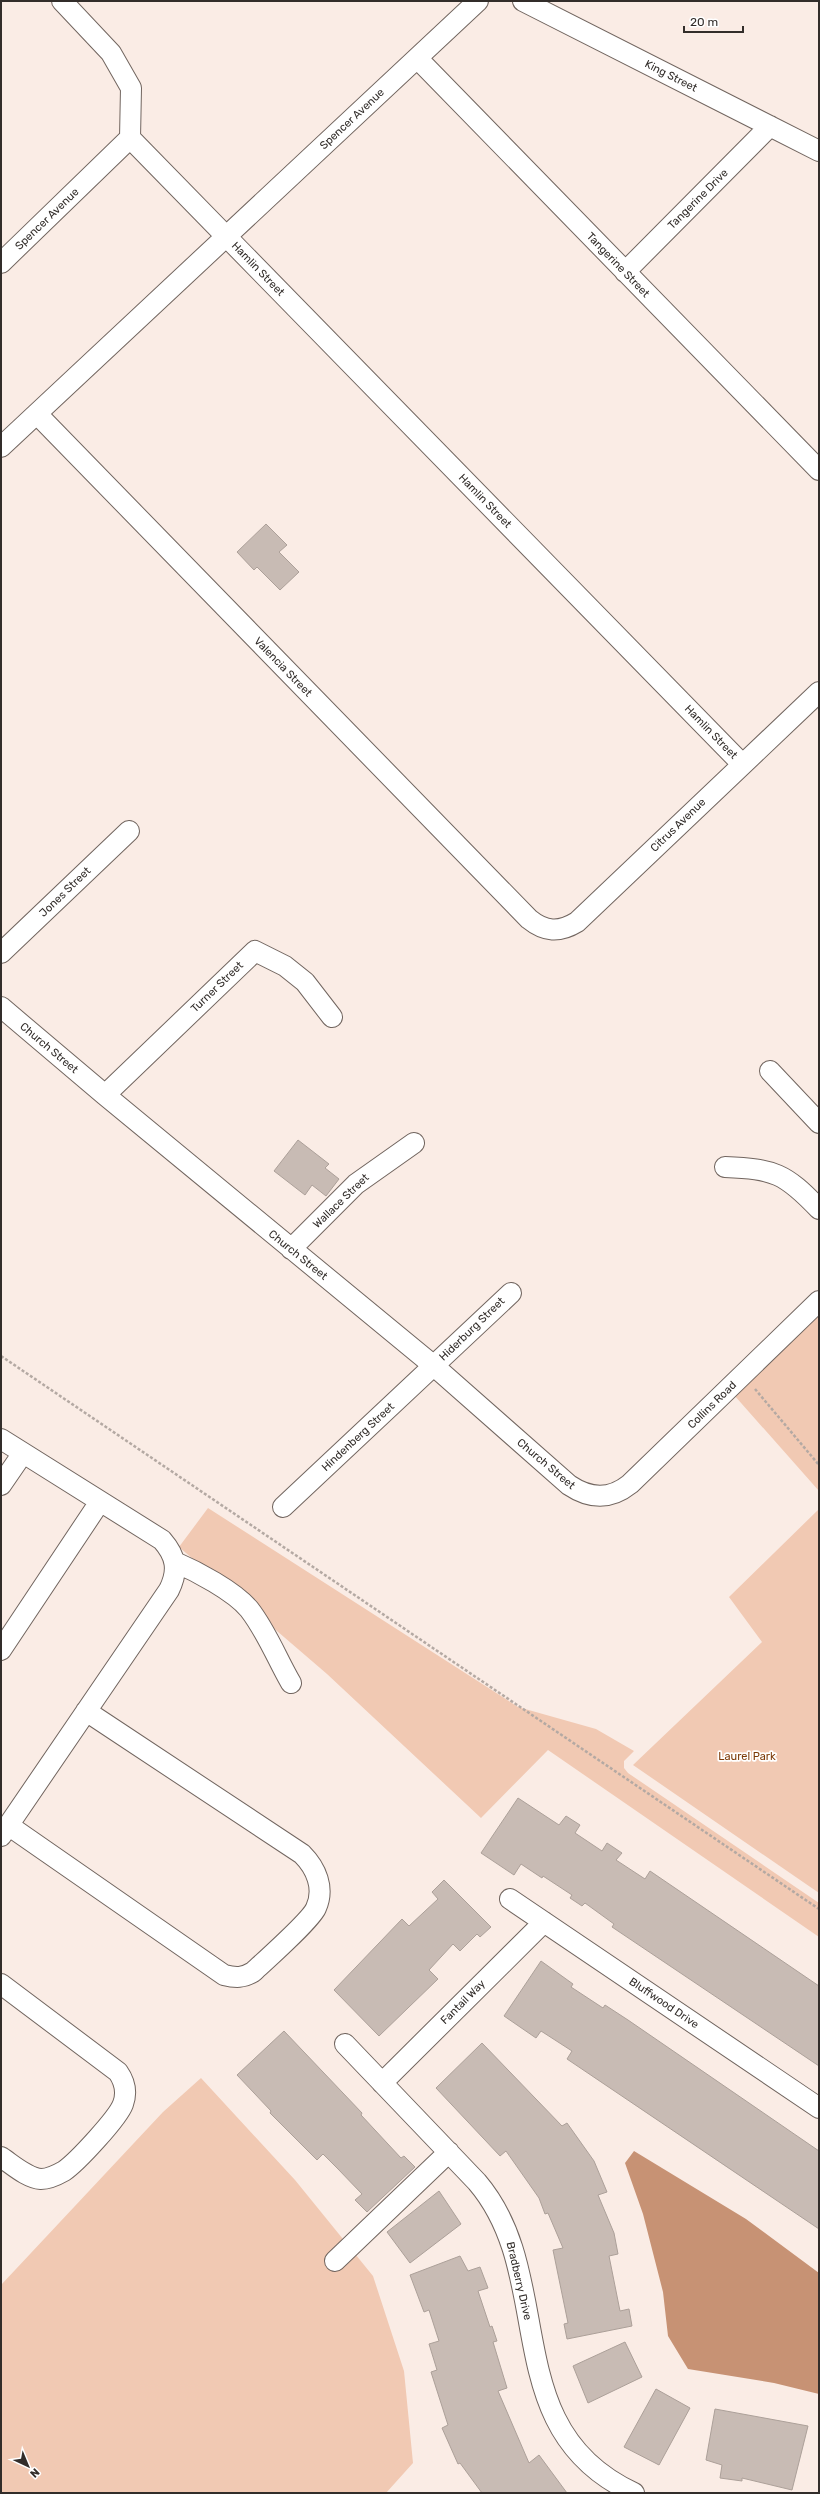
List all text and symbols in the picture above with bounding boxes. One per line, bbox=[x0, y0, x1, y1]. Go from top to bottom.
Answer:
scale bar bbox=[684, 8, 743, 34]
text: 20 m bbox=[690, 15, 718, 29]
street label: King Street bbox=[643, 57, 700, 95]
street label: Spencer Avenue bbox=[317, 86, 387, 152]
street label: Tangerine Drive bbox=[665, 166, 731, 232]
street label: Spencer Avenue bbox=[13, 185, 81, 253]
street label: Tangerine Street bbox=[584, 230, 653, 301]
street label: Hamlin Street bbox=[229, 239, 288, 299]
street label: Hamlin Street bbox=[456, 471, 515, 531]
street label: Valencia Street bbox=[251, 635, 315, 700]
street label: Hamlin Street bbox=[682, 702, 741, 762]
street label: Citrus Avenue bbox=[648, 795, 708, 855]
street label: Jones Street bbox=[37, 864, 94, 920]
street label: Turner Street bbox=[188, 958, 246, 1015]
street label: Church Street bbox=[17, 1020, 81, 1077]
street label: Wallace Street bbox=[310, 1171, 372, 1231]
street label: Church Street bbox=[266, 1227, 331, 1283]
street label: Hiderburg Street bbox=[437, 1294, 508, 1363]
street label: Collins Road bbox=[685, 1379, 739, 1431]
street label: Hindenberg Street bbox=[319, 1400, 397, 1474]
street label: Church Street bbox=[514, 1436, 578, 1493]
park label: Laurel Park bbox=[718, 1750, 776, 1763]
street label: Bluffwood Drive bbox=[627, 1975, 701, 2031]
street label: Fantail Way bbox=[438, 1977, 488, 2027]
street label: Bradberry Drive bbox=[504, 2241, 534, 2321]
north arrow bbox=[8, 2446, 48, 2486]
text: N bbox=[27, 2465, 42, 2480]

